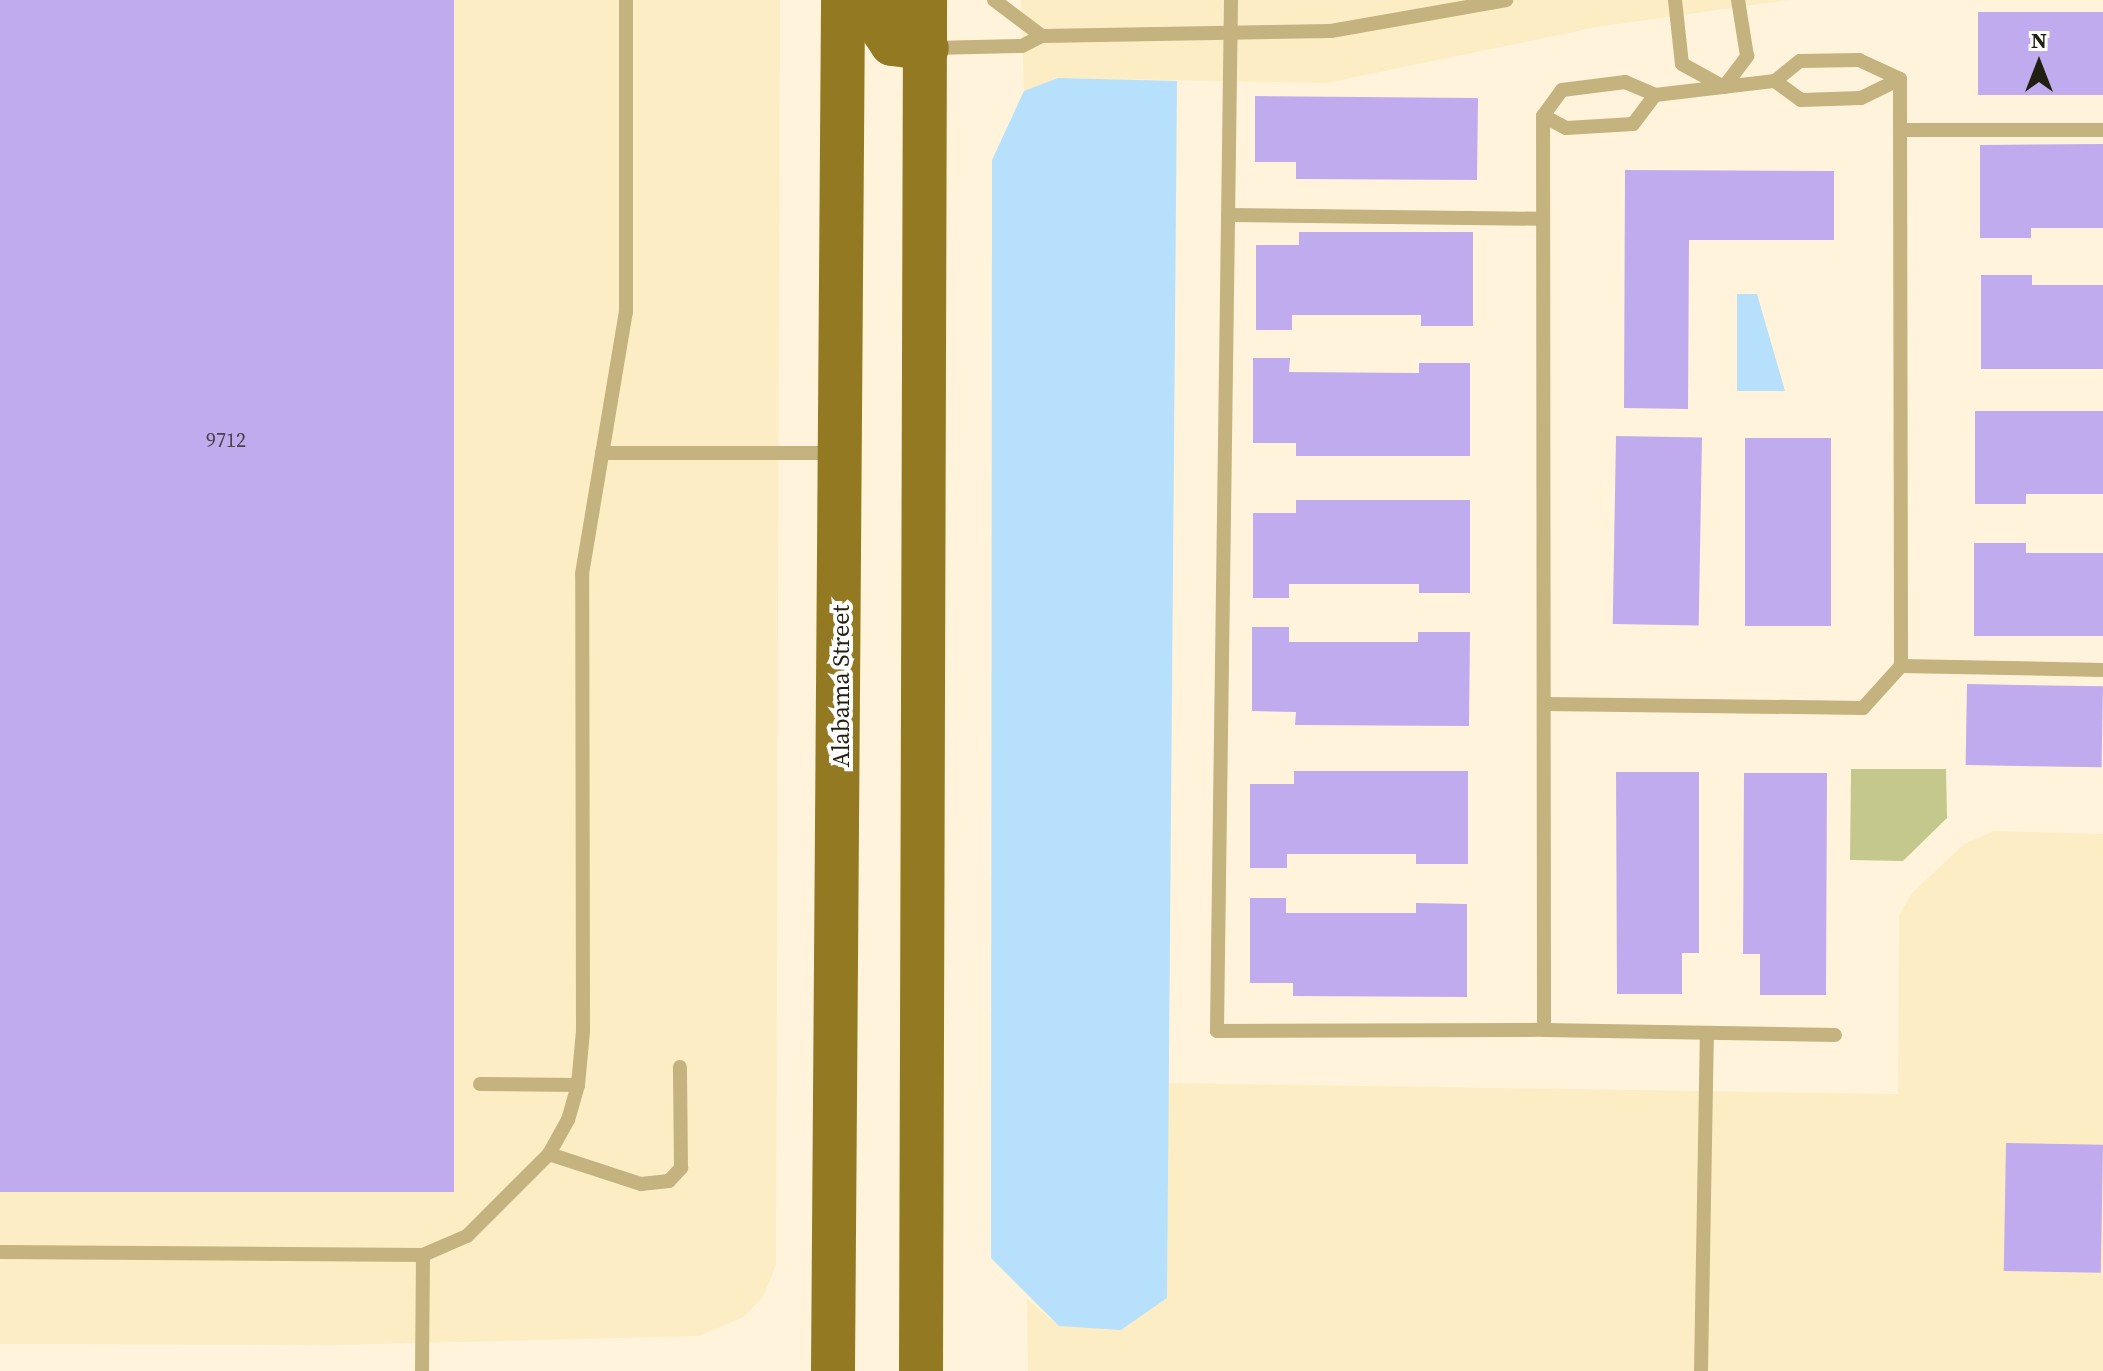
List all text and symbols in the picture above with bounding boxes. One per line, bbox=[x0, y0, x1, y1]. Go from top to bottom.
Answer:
north arrow bbox=[1999, 24, 2079, 104]
text: N bbox=[2031, 25, 2047, 55]
house number: 9712 bbox=[206, 428, 246, 452]
street label: Alabama Street bbox=[827, 605, 855, 767]

